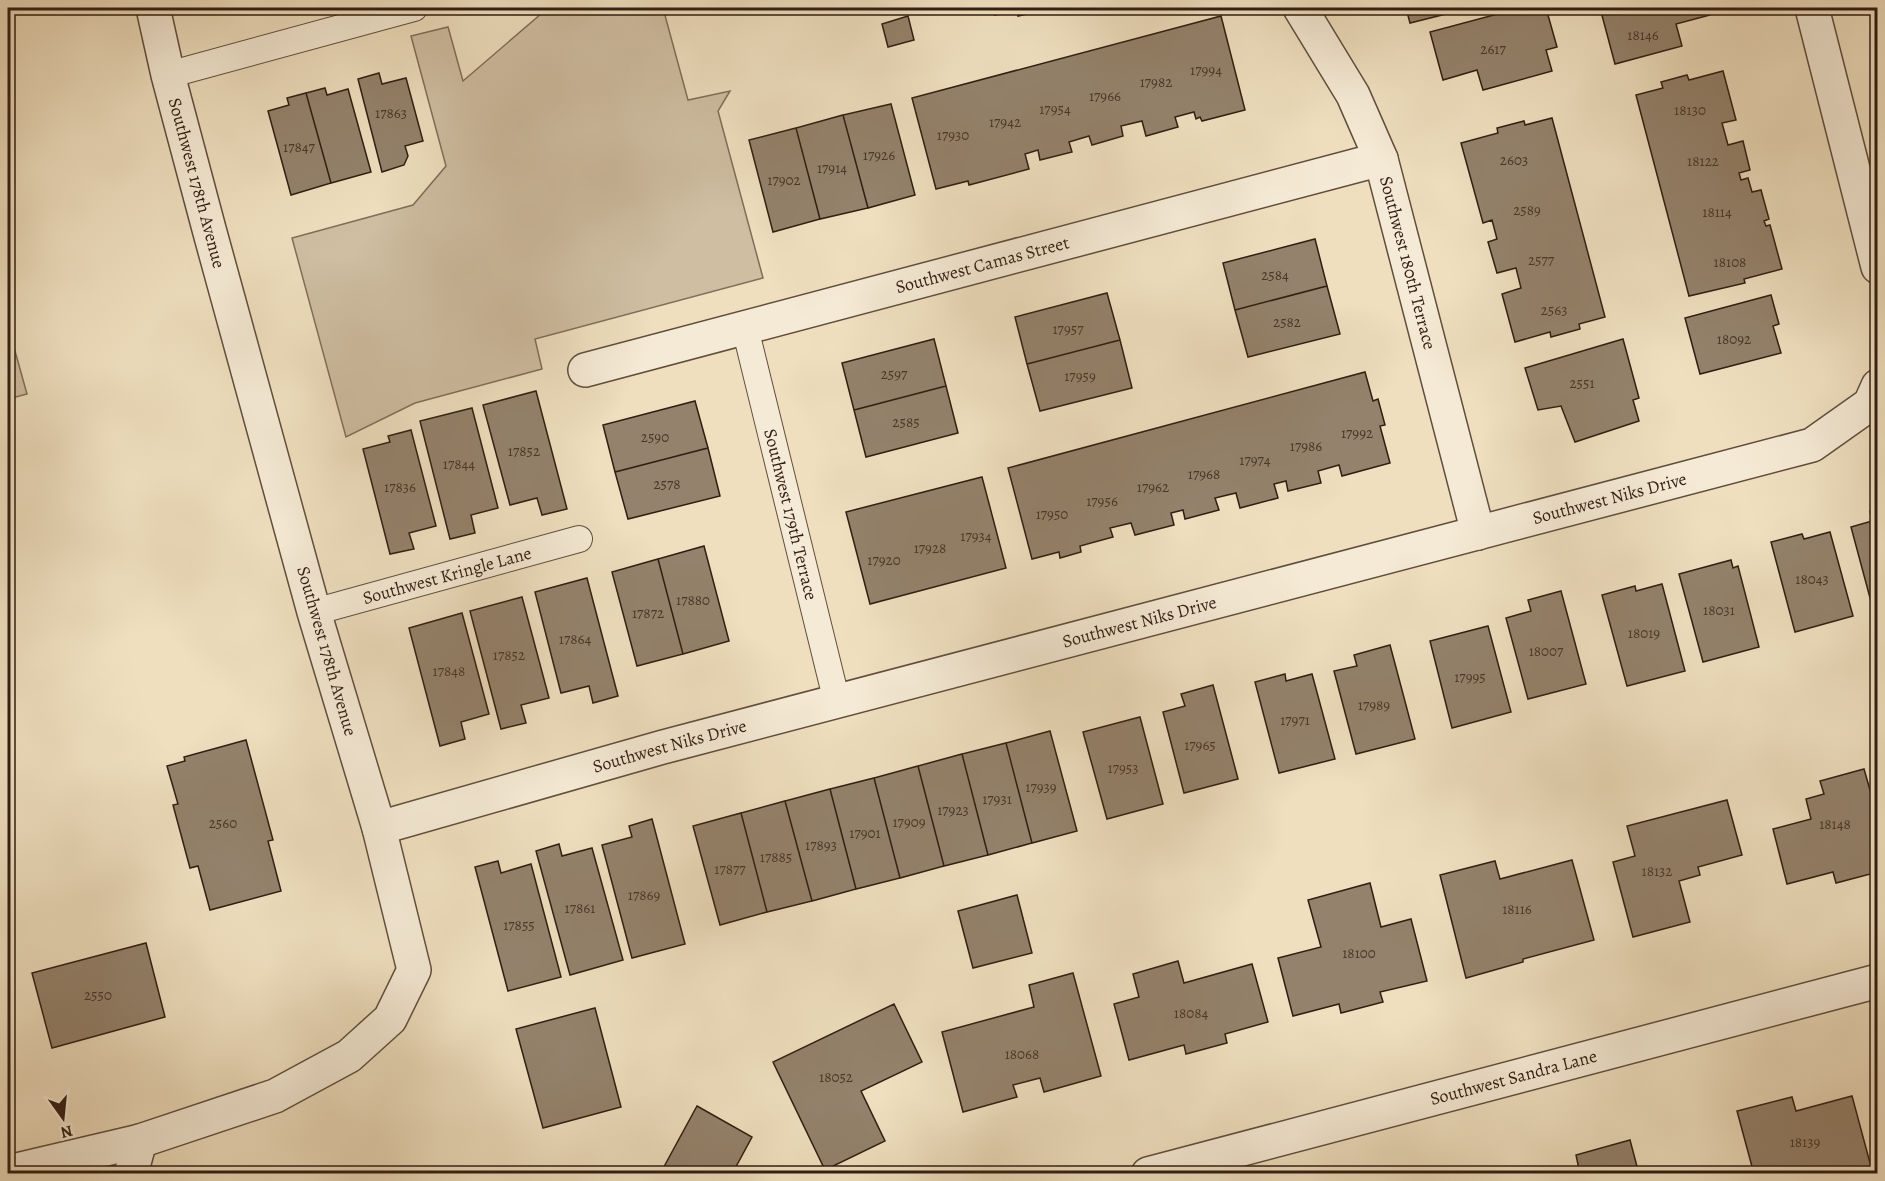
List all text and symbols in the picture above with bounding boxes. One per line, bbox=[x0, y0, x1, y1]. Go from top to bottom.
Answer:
house number: 18146 bbox=[1627, 25, 1659, 45]
house number: 2617 bbox=[1480, 39, 1506, 59]
house number: 17994 bbox=[1190, 60, 1222, 80]
house number: 17982 bbox=[1140, 72, 1172, 92]
house number: 17966 bbox=[1089, 86, 1121, 106]
street label: Southwest 178th Avenue bbox=[163, 95, 231, 271]
house number: 17954 bbox=[1039, 99, 1071, 119]
house number: 18130 bbox=[1674, 100, 1706, 120]
house number: 17863 bbox=[375, 103, 407, 123]
house number: 17942 bbox=[989, 112, 1021, 132]
house number: 17930 bbox=[937, 125, 969, 145]
house number: 17847 bbox=[283, 137, 316, 157]
house number: 17926 bbox=[863, 145, 895, 165]
house number: 2603 bbox=[1500, 150, 1528, 170]
house number: 18122 bbox=[1687, 151, 1719, 171]
house number: 17914 bbox=[817, 158, 847, 178]
house number: 17902 bbox=[767, 170, 801, 190]
street label: Southwest 180th Terrace bbox=[1374, 173, 1442, 352]
house number: 2589 bbox=[1513, 200, 1541, 220]
house number: 18114 bbox=[1702, 202, 1732, 222]
street label: Southwest Camas Street bbox=[893, 230, 1072, 299]
house number: 2577 bbox=[1528, 250, 1555, 270]
house number: 18108 bbox=[1714, 252, 1746, 272]
house number: 2584 bbox=[1261, 265, 1289, 285]
house number: 2563 bbox=[1541, 300, 1567, 320]
house number: 2582 bbox=[1273, 312, 1301, 332]
house number: 17957 bbox=[1052, 319, 1084, 339]
house number: 18092 bbox=[1717, 329, 1751, 349]
house number: 2597 bbox=[881, 364, 908, 384]
house number: 17959 bbox=[1064, 366, 1096, 386]
house number: 2551 bbox=[1569, 373, 1595, 393]
house number: 2585 bbox=[892, 412, 920, 432]
house number: 17992 bbox=[1341, 423, 1373, 443]
street label: Southwest 179th Terrace bbox=[758, 426, 824, 603]
house number: 2590 bbox=[641, 427, 669, 447]
house number: 17986 bbox=[1290, 436, 1322, 456]
house number: 17852 bbox=[508, 441, 540, 461]
house number: 17974 bbox=[1239, 450, 1271, 470]
house number: 17844 bbox=[443, 454, 475, 474]
house number: 17968 bbox=[1188, 464, 1220, 484]
street label: Southwest Niks Drive bbox=[1530, 466, 1689, 530]
house number: 2578 bbox=[653, 474, 681, 494]
house number: 17836 bbox=[384, 477, 416, 497]
house number: 17962 bbox=[1137, 477, 1169, 497]
house number: 17956 bbox=[1086, 491, 1118, 511]
house number: 17950 bbox=[1036, 504, 1068, 524]
house number: 17934 bbox=[960, 526, 992, 546]
house number: 17928 bbox=[914, 538, 946, 558]
street label: Southwest Kringle Lane bbox=[360, 541, 534, 610]
house number: 17920 bbox=[867, 550, 901, 570]
street label: Southwest 178th Avenue bbox=[291, 563, 363, 739]
house number: 18043 bbox=[1795, 569, 1829, 589]
house number: 17880 bbox=[676, 590, 710, 610]
street label: Southwest Niks Drive bbox=[1060, 590, 1219, 654]
house number: 18031 bbox=[1703, 600, 1735, 620]
house number: 17872 bbox=[632, 603, 664, 623]
house number: 18019 bbox=[1628, 623, 1660, 643]
house number: 17864 bbox=[559, 629, 591, 649]
house number: 18007 bbox=[1529, 641, 1564, 661]
house number: 17852 bbox=[493, 645, 525, 665]
house number: 17848 bbox=[433, 661, 465, 681]
house number: 17995 bbox=[1454, 667, 1486, 687]
house number: 17989 bbox=[1358, 695, 1390, 715]
house number: 17971 bbox=[1280, 710, 1310, 730]
street label: Southwest Niks Drive bbox=[590, 714, 749, 778]
house number: 17965 bbox=[1184, 735, 1216, 755]
house number: 17953 bbox=[1108, 758, 1138, 778]
house number: 17939 bbox=[1025, 777, 1057, 797]
house number: 17931 bbox=[982, 789, 1012, 809]
house number: 17923 bbox=[937, 800, 969, 820]
house number: 17909 bbox=[892, 812, 926, 832]
house number: 2560 bbox=[209, 813, 237, 833]
house number: 18148 bbox=[1819, 814, 1851, 834]
house number: 17901 bbox=[849, 823, 881, 843]
house number: 17893 bbox=[805, 835, 837, 855]
house number: 17885 bbox=[760, 847, 792, 867]
house number: 17877 bbox=[714, 859, 746, 879]
house number: 18132 bbox=[1642, 861, 1672, 881]
house number: 17869 bbox=[628, 885, 660, 905]
house number: 17861 bbox=[565, 898, 595, 918]
house number: 18116 bbox=[1502, 899, 1532, 919]
house number: 17855 bbox=[503, 915, 535, 935]
house number: 18100 bbox=[1342, 943, 1376, 963]
house number: 2550 bbox=[84, 985, 112, 1005]
house number: 18084 bbox=[1174, 1003, 1208, 1023]
house number: 18068 bbox=[1005, 1044, 1039, 1064]
street label: Southwest Sandra Lane bbox=[1427, 1044, 1600, 1111]
house number: 18052 bbox=[819, 1067, 853, 1087]
north arrow bbox=[33, 1088, 93, 1148]
text: N bbox=[58, 1119, 75, 1144]
house number: 18139 bbox=[1790, 1132, 1820, 1152]

